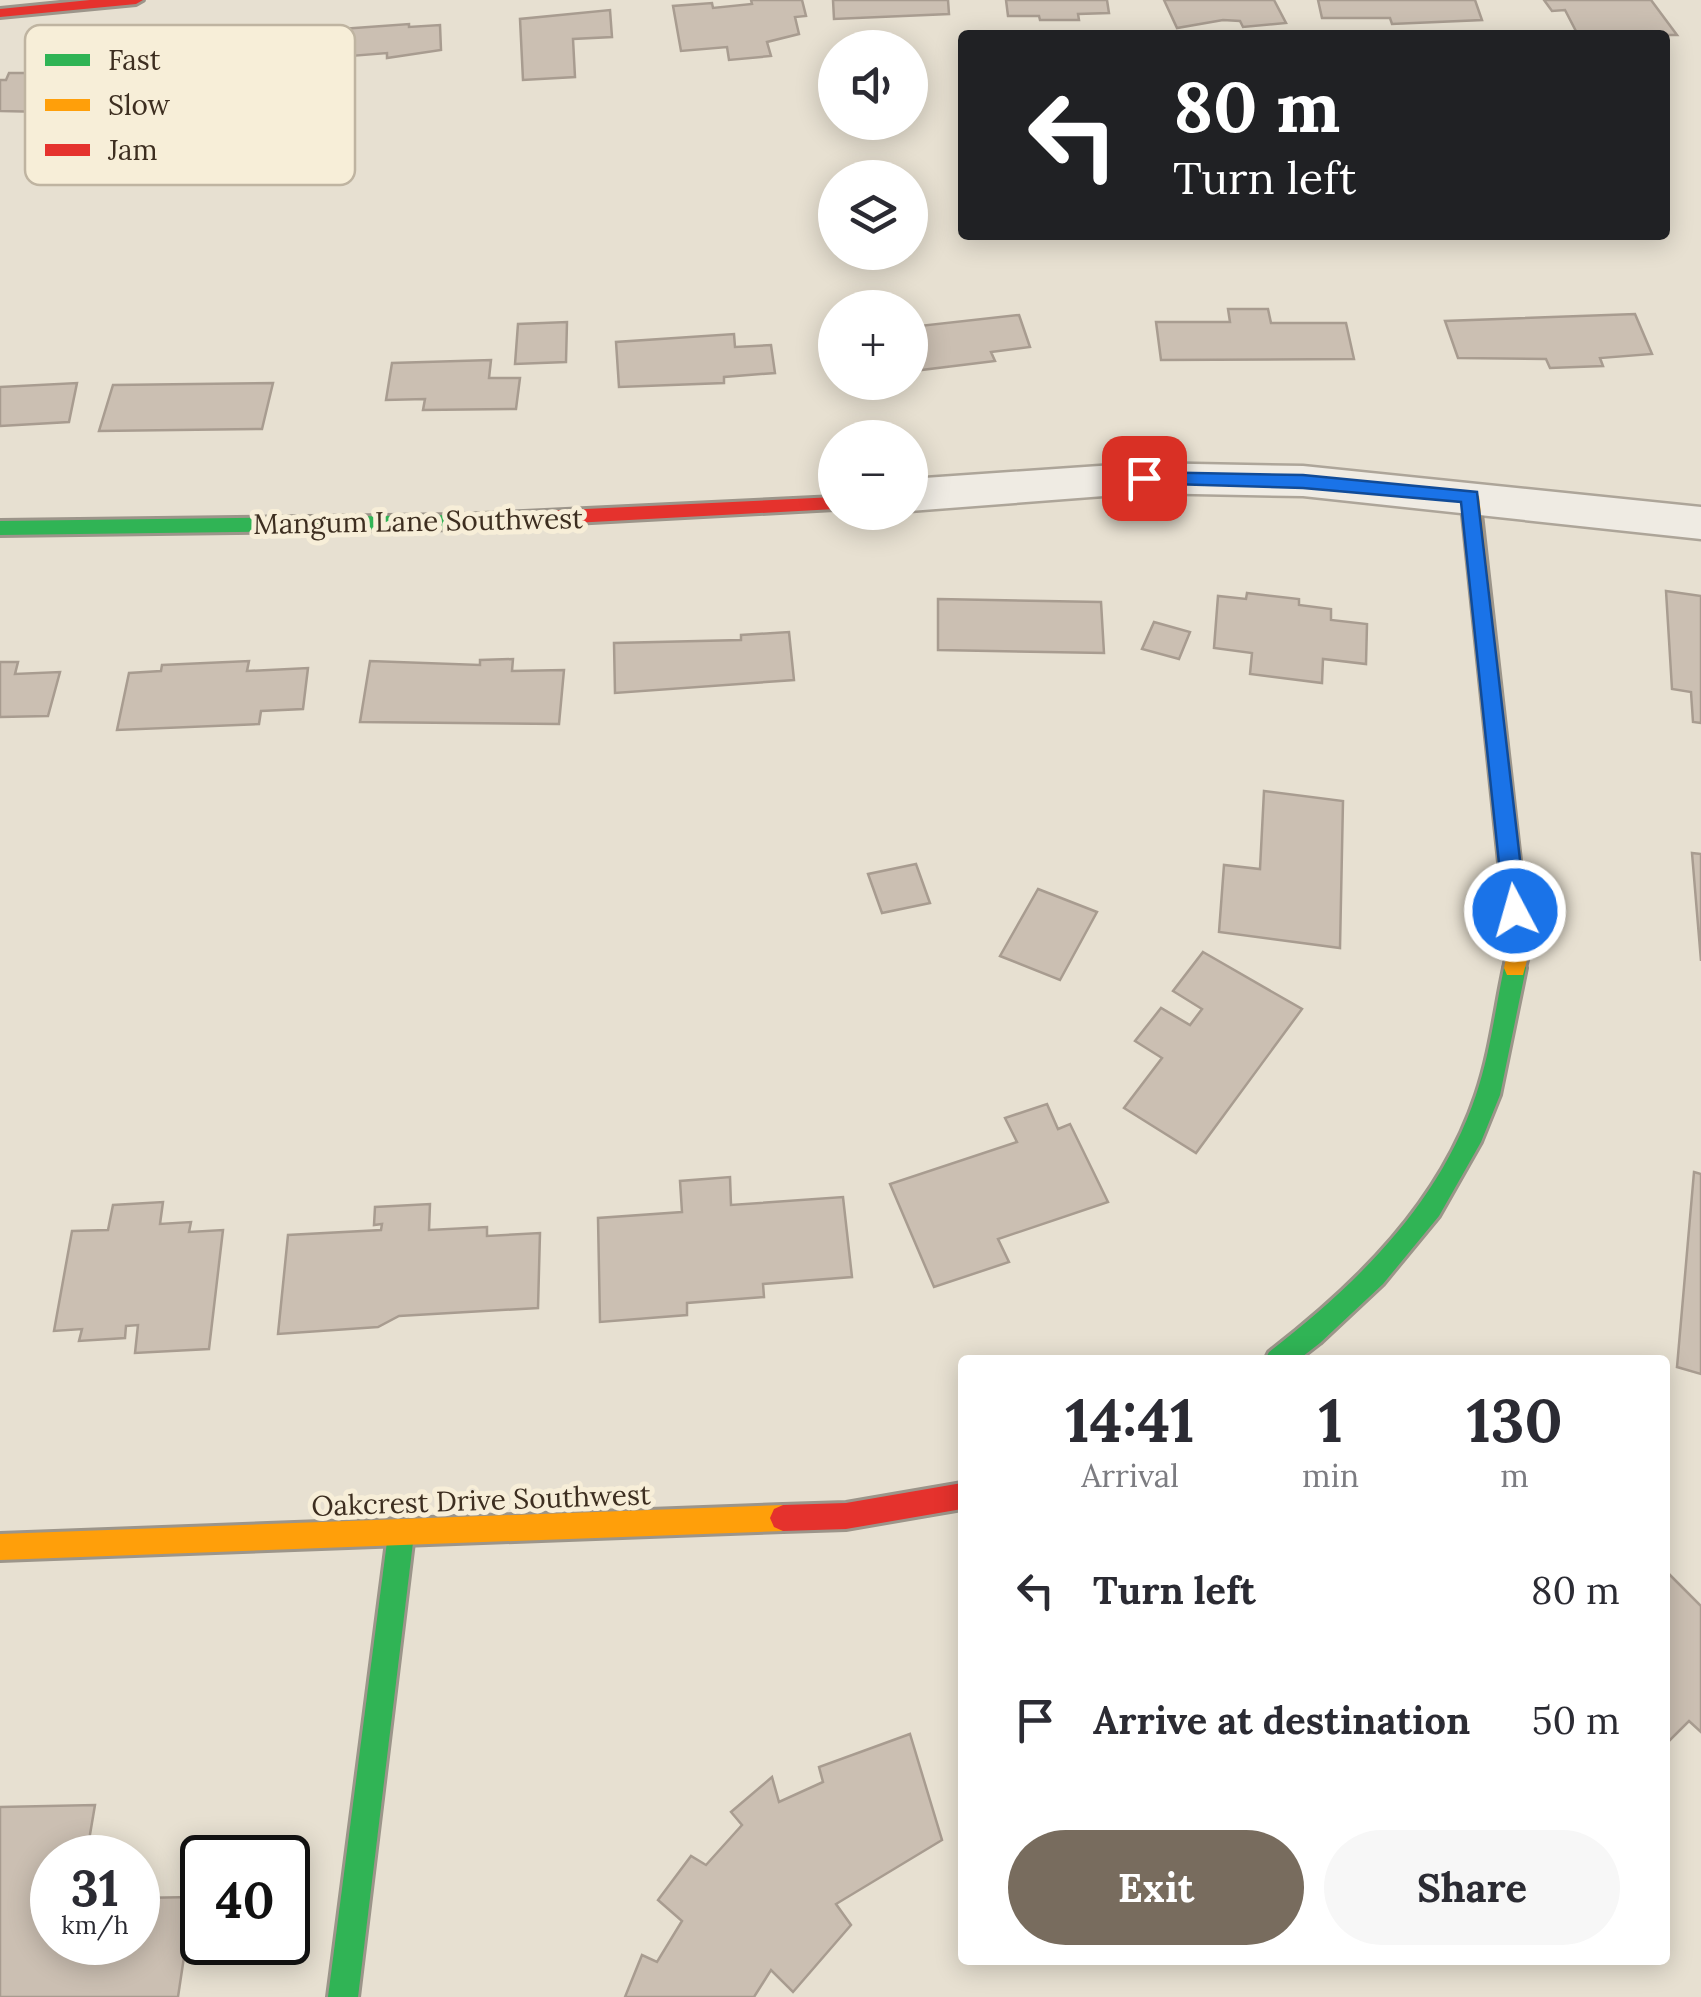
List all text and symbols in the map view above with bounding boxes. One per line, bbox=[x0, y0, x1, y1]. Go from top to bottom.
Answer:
legend bbox=[25, 25, 355, 185]
map controls bbox=[818, 30, 928, 530]
button: sound bbox=[818, 30, 928, 140]
text: Fast bbox=[108, 42, 161, 78]
text: 80 m bbox=[1173, 62, 1340, 151]
icon: left bbox=[1008, 70, 1138, 200]
text: Slow bbox=[108, 87, 171, 123]
text: Jam bbox=[107, 132, 158, 168]
text: Turn left bbox=[1173, 149, 1356, 206]
button: layers bbox=[818, 160, 928, 270]
button: + bbox=[818, 290, 928, 400]
button: − bbox=[818, 420, 928, 530]
pin bbox=[1102, 436, 1187, 521]
icon: arrive bbox=[1117, 451, 1172, 506]
street label: Mangum Lane Southwest bbox=[253, 500, 583, 542]
position arrow bbox=[1463, 859, 1567, 963]
text: 14:41 bbox=[1065, 1382, 1195, 1458]
text: 1 bbox=[1318, 1382, 1343, 1458]
text: 130 bbox=[1466, 1382, 1563, 1458]
text: Arrival bbox=[1081, 1455, 1179, 1496]
text: min bbox=[1302, 1455, 1359, 1496]
text: m bbox=[1500, 1455, 1529, 1496]
street label: Oakcrest Drive Southwest bbox=[311, 1476, 651, 1524]
icon: left bbox=[1008, 1563, 1063, 1618]
text: Turn left bbox=[1093, 1566, 1256, 1614]
text: 80 m bbox=[1531, 1566, 1620, 1614]
icon: arrive bbox=[1008, 1693, 1063, 1748]
text: Arrive at destination bbox=[1093, 1696, 1470, 1744]
text: 50 m bbox=[1532, 1696, 1620, 1744]
button: Exit bbox=[1008, 1830, 1304, 1945]
button: Share bbox=[1324, 1830, 1620, 1945]
speed limit sign: 40 bbox=[180, 1835, 310, 1965]
text: 31 bbox=[71, 1856, 119, 1920]
text: km/h bbox=[61, 1909, 129, 1941]

